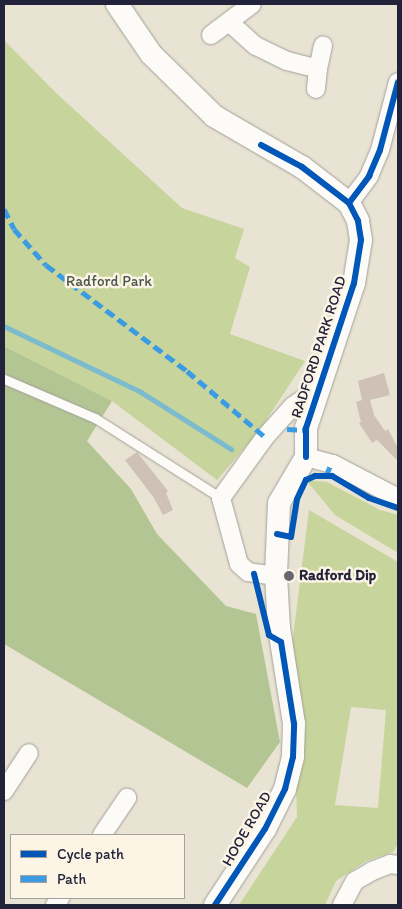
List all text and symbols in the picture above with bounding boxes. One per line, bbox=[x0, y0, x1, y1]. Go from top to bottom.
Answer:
park label: Radford Park bbox=[66, 273, 152, 291]
street label: RADFORD PARK ROAD bbox=[288, 274, 350, 420]
place label: Radford Dip bbox=[299, 567, 377, 585]
marker: Radford Dip bbox=[283, 570, 295, 582]
street label: HOOE ROAD bbox=[219, 789, 275, 869]
legend bbox=[10, 834, 185, 899]
text: Cycle path bbox=[57, 845, 124, 863]
text: Path bbox=[57, 870, 86, 888]

